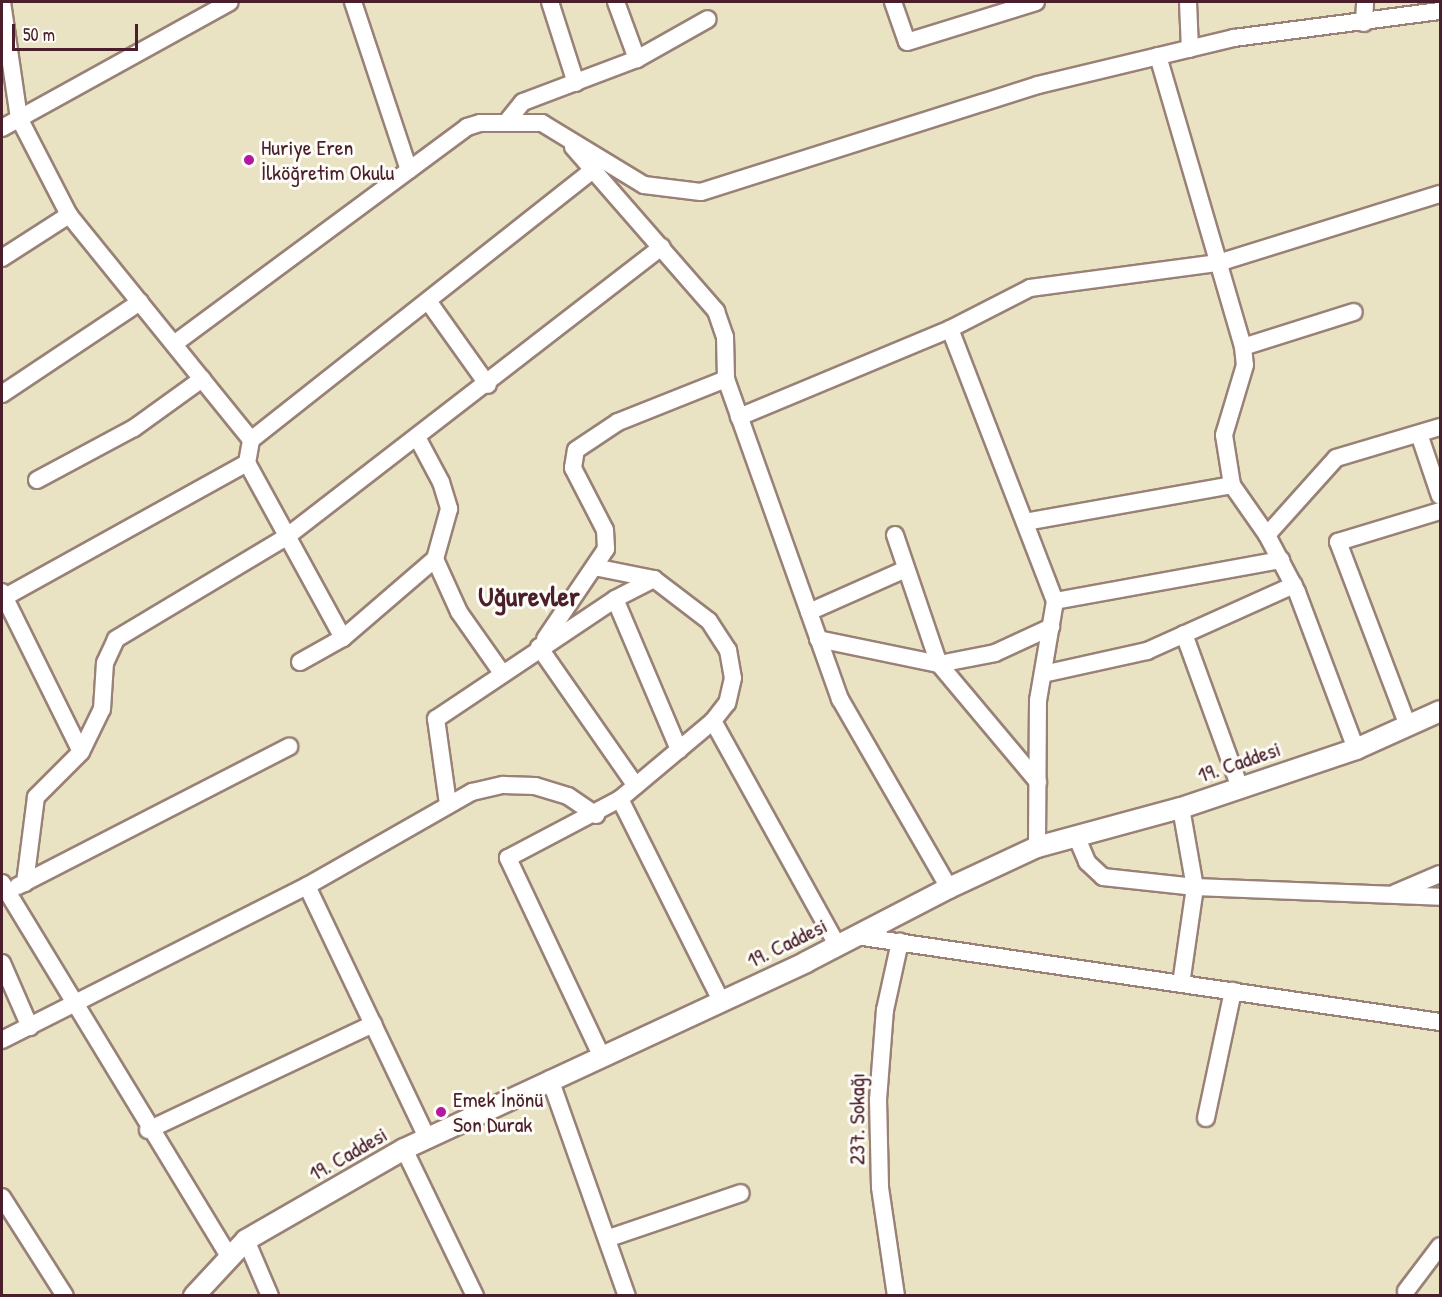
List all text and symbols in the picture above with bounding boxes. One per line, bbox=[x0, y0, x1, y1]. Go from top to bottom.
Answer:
scale bar bbox=[15, 12, 141, 50]
text: 50 m bbox=[23, 22, 55, 47]
place label: Huriye Eren İlköğretim Okulu bbox=[261, 134, 394, 186]
marker: Huriye Eren İlköğretim Okulu bbox=[242, 153, 256, 167]
district label: Uğurevler bbox=[478, 579, 580, 613]
street label: 19. Caddesi bbox=[1194, 736, 1284, 788]
street label: 19. Caddesi bbox=[743, 912, 831, 974]
street label: 237. Sokağı bbox=[844, 1073, 870, 1165]
place label: Emek İnönü Son Durak bbox=[453, 1086, 543, 1138]
marker: Emek İnönü Son Durak bbox=[434, 1105, 448, 1119]
street label: 19. Caddesi bbox=[304, 1121, 392, 1187]

